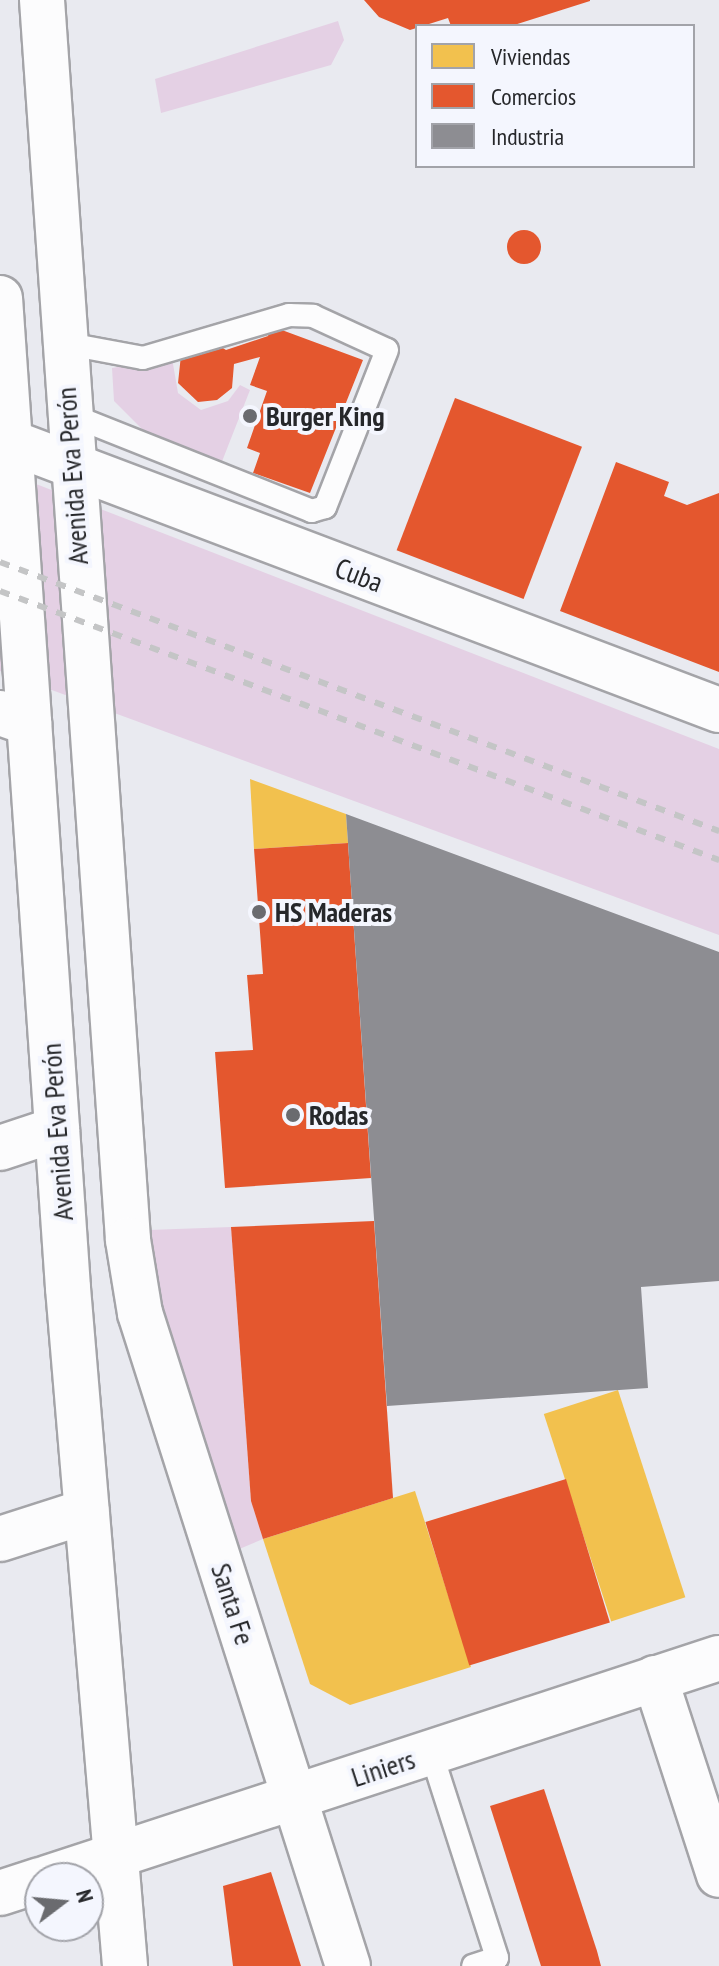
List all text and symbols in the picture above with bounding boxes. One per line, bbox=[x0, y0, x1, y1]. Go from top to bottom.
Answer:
legend bbox=[415, 24, 695, 168]
text: Viviendas bbox=[491, 41, 570, 72]
text: Comercios bbox=[491, 81, 576, 112]
text: Industria bbox=[491, 121, 564, 152]
street label: Avenida Eva Perón bbox=[49, 386, 95, 566]
place label: Burger King bbox=[266, 399, 385, 433]
marker: Burger King bbox=[241, 407, 259, 425]
street label: Cuba bbox=[331, 551, 387, 599]
place label: HS Maderas bbox=[275, 895, 392, 929]
marker: HS Maderas bbox=[250, 903, 268, 921]
street label: Avenida Eva Perón bbox=[34, 1042, 80, 1222]
place label: Rodas bbox=[309, 1098, 368, 1132]
marker: Rodas bbox=[284, 1106, 302, 1124]
street label: Santa Fe bbox=[204, 1559, 262, 1649]
street label: Liniers bbox=[347, 1742, 419, 1794]
north arrow bbox=[24, 1862, 104, 1942]
text: N bbox=[70, 1886, 100, 1906]

